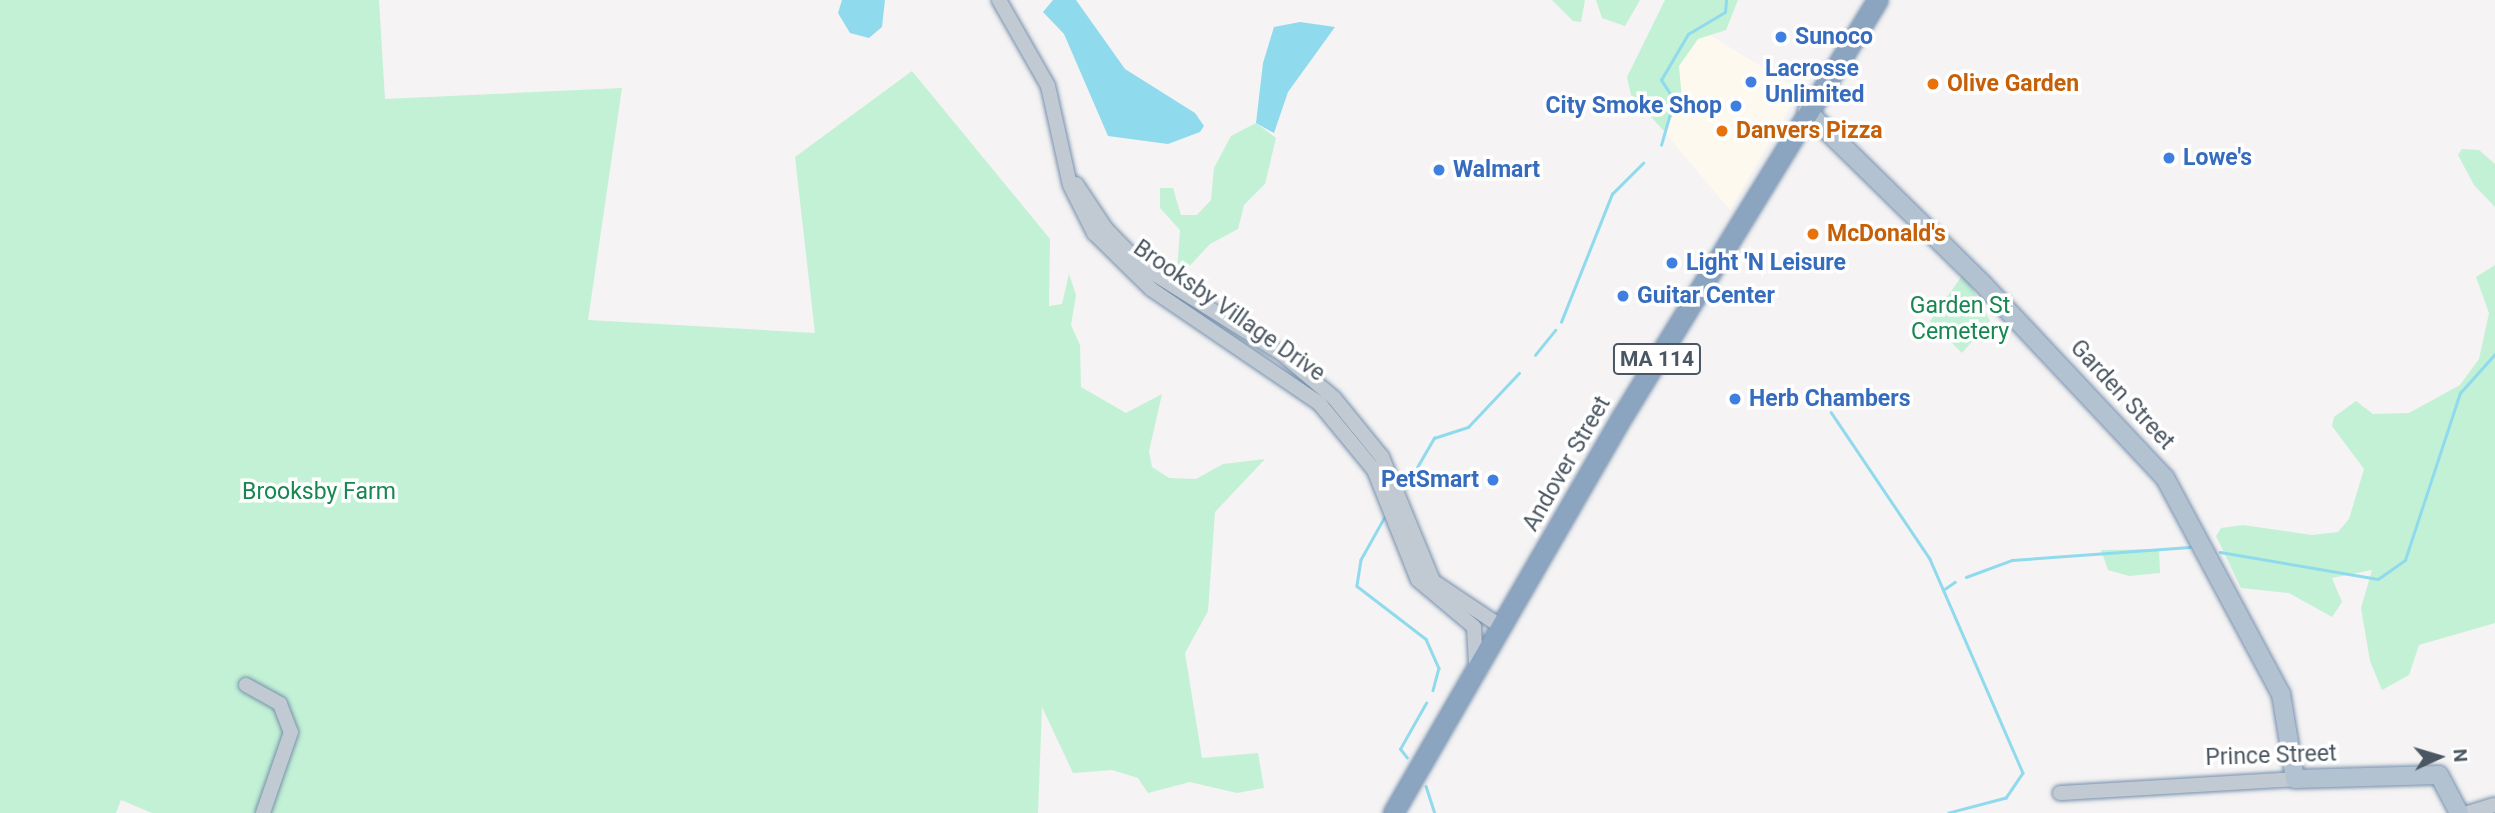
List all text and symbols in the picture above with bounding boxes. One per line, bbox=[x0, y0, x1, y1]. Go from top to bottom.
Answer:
place label: Sunoco bbox=[1795, 23, 1873, 51]
marker: Sunoco bbox=[1773, 29, 1789, 45]
place label: Lacrosse Unlimited bbox=[1765, 55, 1864, 109]
place label: Olive Garden bbox=[1947, 70, 2079, 98]
marker: Lacrosse Unlimited bbox=[1743, 74, 1759, 90]
marker: Olive Garden bbox=[1925, 76, 1941, 92]
place label: City Smoke Shop bbox=[1546, 92, 1722, 120]
marker: City Smoke Shop bbox=[1728, 98, 1744, 114]
place label: Danvers Pizza bbox=[1736, 117, 1883, 145]
marker: Danvers Pizza bbox=[1714, 123, 1730, 139]
place label: Lowe's bbox=[2183, 144, 2252, 172]
marker: Lowe's bbox=[2161, 150, 2177, 166]
place label: Walmart bbox=[1453, 156, 1540, 184]
marker: Walmart bbox=[1431, 162, 1447, 178]
place label: McDonald's bbox=[1827, 220, 1946, 248]
marker: McDonald's bbox=[1805, 226, 1821, 242]
street label: Brooksby Village Drive bbox=[1128, 234, 1330, 388]
place label: Light 'N Leisure bbox=[1686, 249, 1846, 277]
marker: Light 'N Leisure bbox=[1664, 255, 1680, 271]
place label: Guitar Center bbox=[1637, 282, 1775, 310]
marker: Guitar Center bbox=[1615, 288, 1631, 304]
park label: Garden St Cemetery bbox=[1910, 292, 2010, 346]
street label: Garden Street bbox=[2064, 334, 2180, 456]
road number: MA 114 bbox=[1612, 342, 1702, 376]
place label: Herb Chambers bbox=[1749, 385, 1910, 413]
marker: Herb Chambers bbox=[1727, 391, 1743, 407]
street label: Andover Street bbox=[1517, 392, 1617, 536]
place label: PetSmart bbox=[1381, 466, 1479, 494]
marker: PetSmart bbox=[1485, 472, 1501, 488]
park label: Brooksby Farm bbox=[242, 478, 396, 506]
north arrow bbox=[2404, 722, 2474, 792]
street label: Prince Street bbox=[2205, 740, 2337, 772]
text: N bbox=[2449, 748, 2472, 763]

